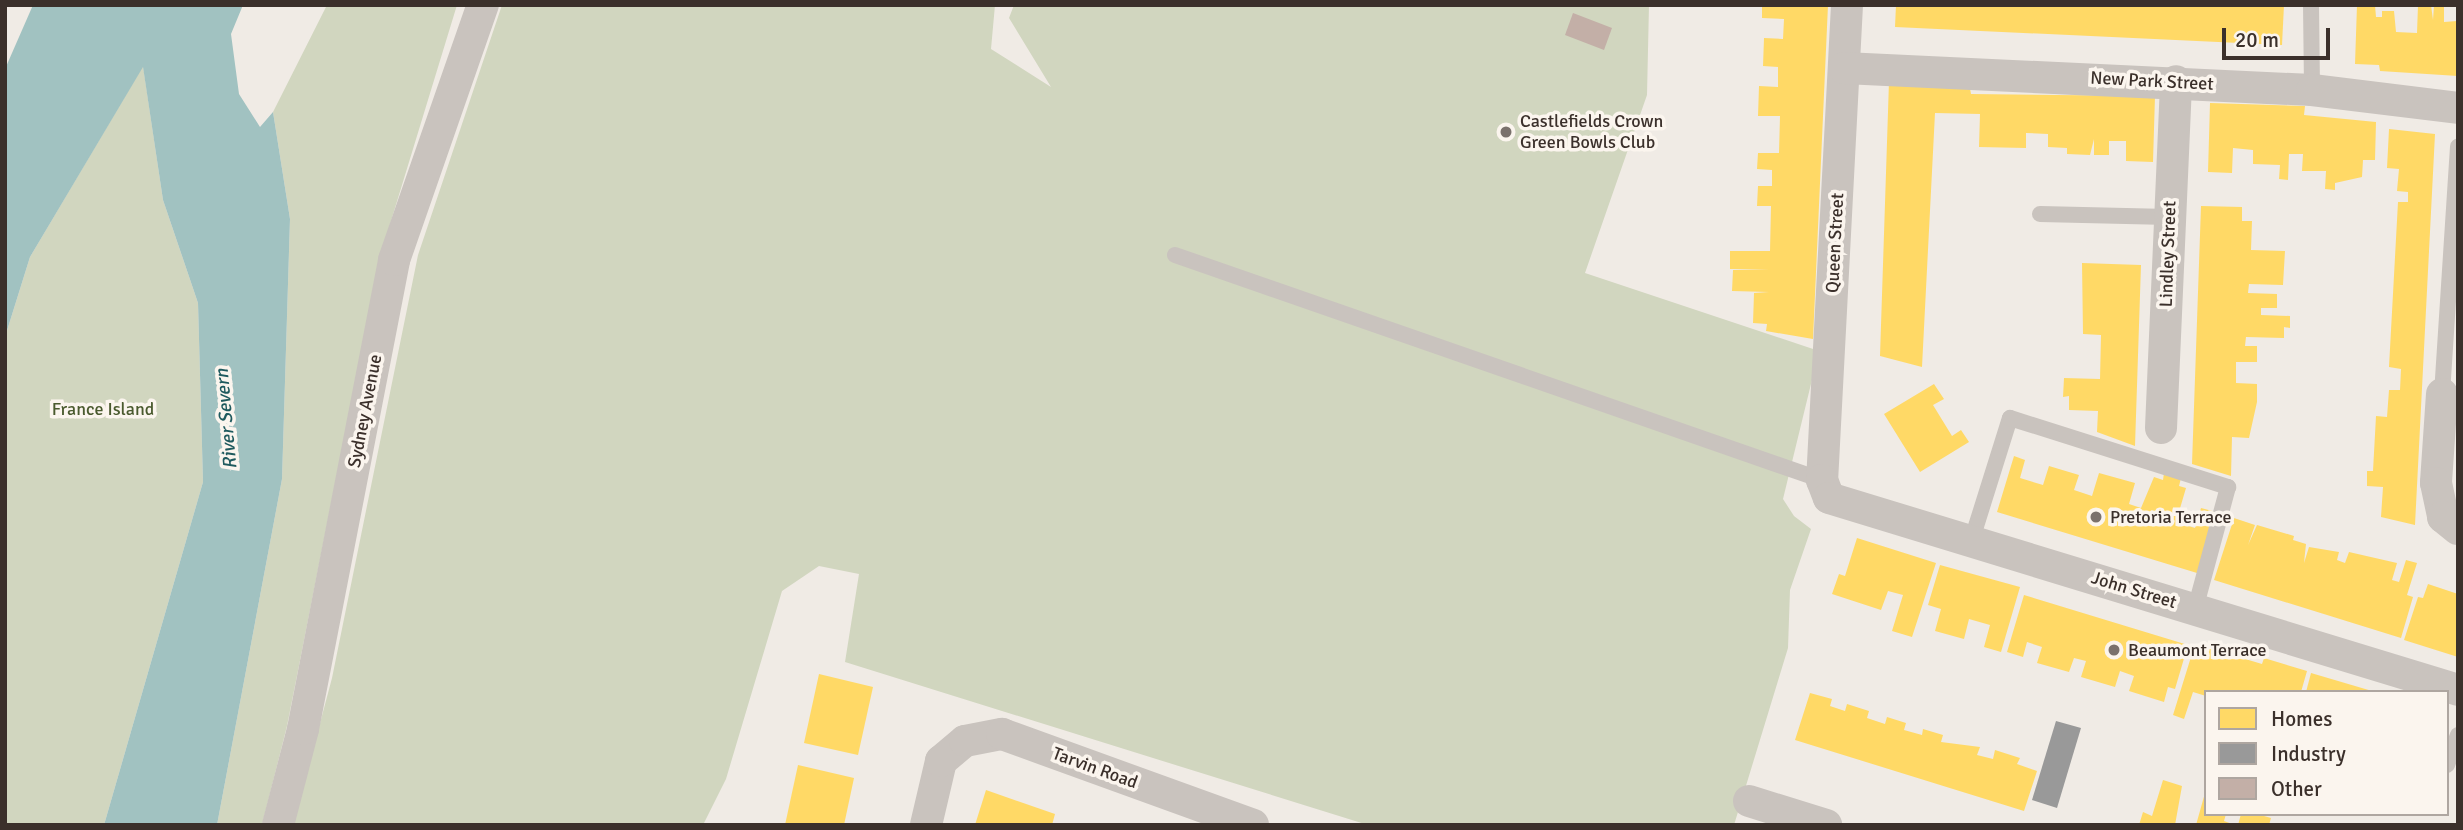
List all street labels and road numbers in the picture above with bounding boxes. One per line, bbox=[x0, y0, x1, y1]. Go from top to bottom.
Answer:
street label: New Park Street bbox=[2090, 67, 2214, 95]
street label: Queen Street bbox=[1822, 192, 1848, 294]
street label: Lindley Street bbox=[2155, 200, 2181, 308]
street label: Sydney Avenue bbox=[343, 353, 387, 469]
street label: John Street bbox=[2089, 567, 2179, 613]
street label: Tarvin Road bbox=[1050, 743, 1140, 793]

